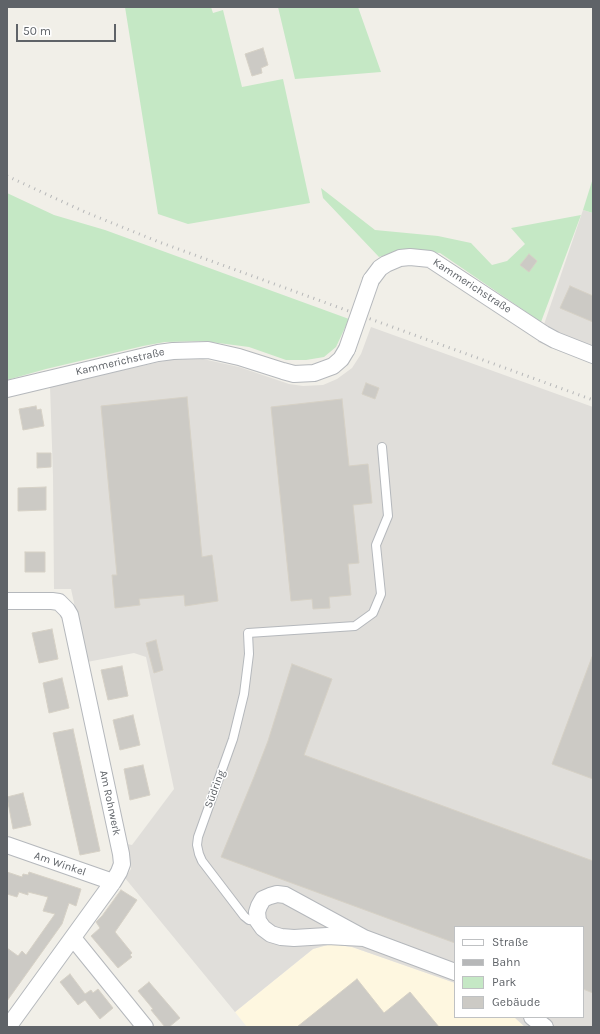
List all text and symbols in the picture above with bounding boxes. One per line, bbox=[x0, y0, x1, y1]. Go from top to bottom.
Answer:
scale bar bbox=[18, 16, 118, 42]
text: 50 m bbox=[23, 24, 51, 38]
street label: Kammerichstraße bbox=[430, 256, 514, 316]
street label: Kammerichstraße bbox=[74, 345, 166, 379]
street label: Südring bbox=[202, 768, 228, 810]
street label: Am Rohrwerk bbox=[97, 769, 123, 837]
street label: Am Winkel bbox=[32, 849, 88, 879]
legend bbox=[454, 926, 584, 1018]
text: Straße bbox=[492, 935, 528, 949]
text: Bahn bbox=[492, 955, 521, 969]
text: Park bbox=[492, 975, 516, 989]
text: Gebäude bbox=[492, 995, 540, 1009]

